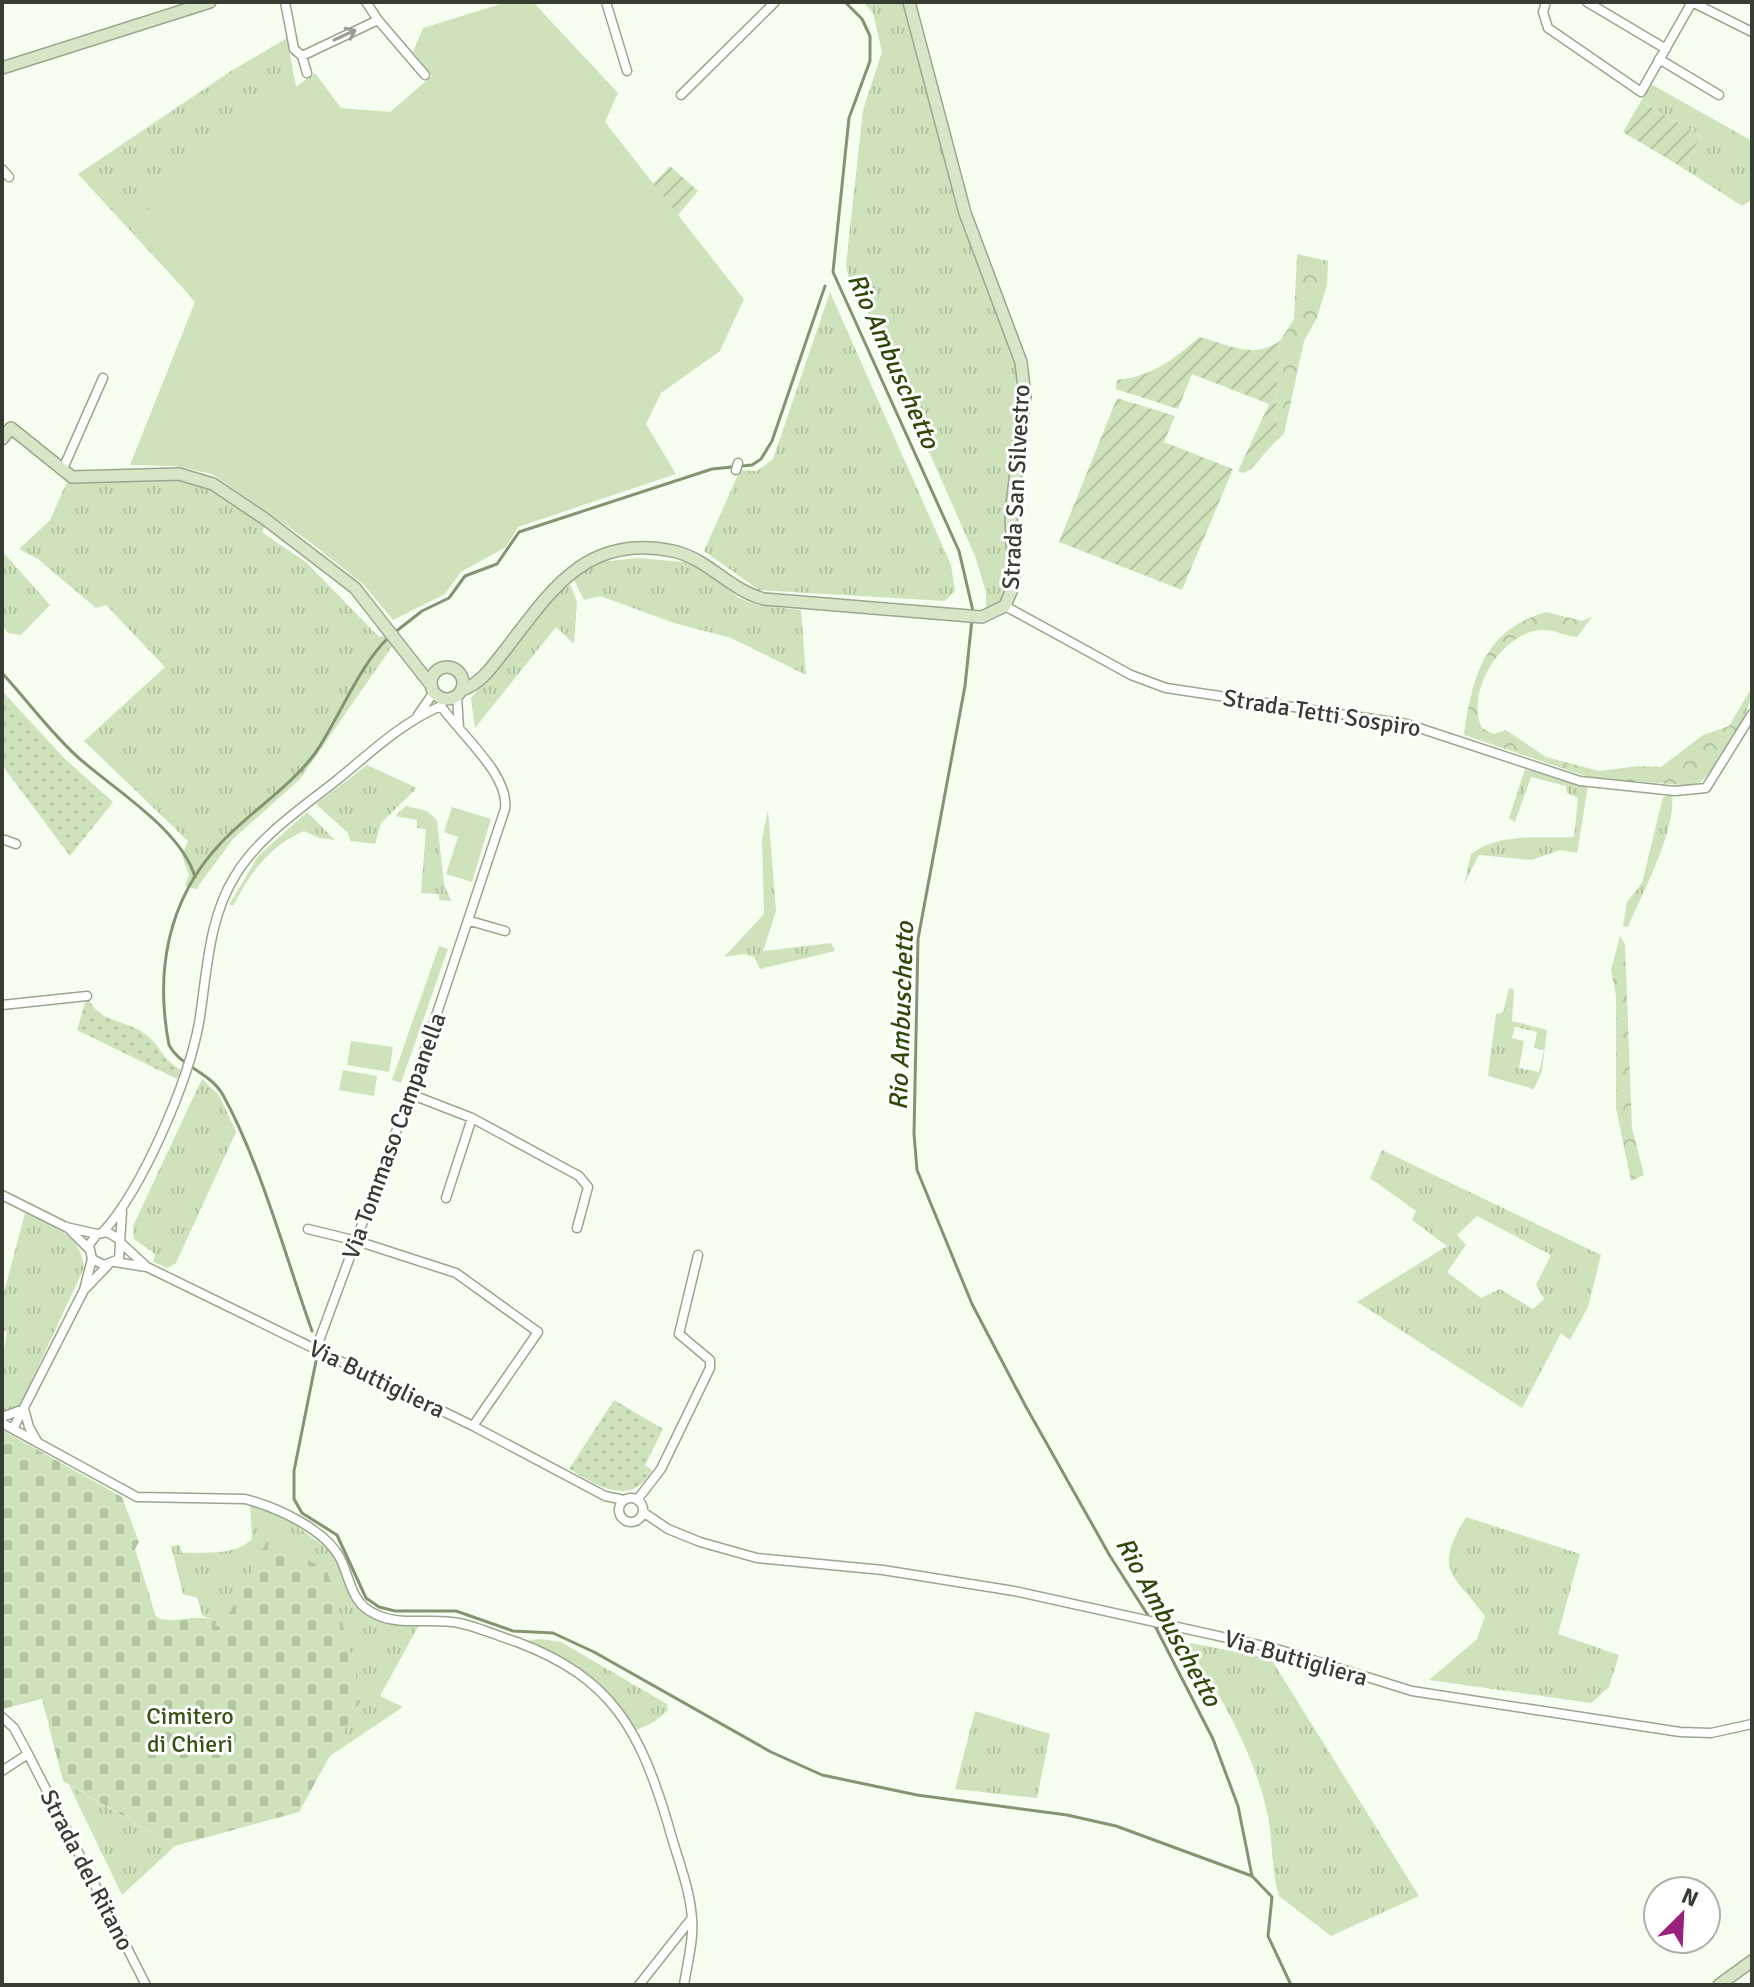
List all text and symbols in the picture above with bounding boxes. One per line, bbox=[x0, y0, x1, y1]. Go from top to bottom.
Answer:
one-way arrow bbox=[333, 27, 357, 42]
water label: Rio Ambuschetto bbox=[840, 268, 947, 455]
street label: Strada San Silvestro bbox=[996, 384, 1036, 590]
street label: Strada Tetti Sospiro bbox=[1221, 683, 1423, 743]
water label: Rio Ambuschetto bbox=[883, 920, 921, 1111]
street label: Via Tommaso Campanella bbox=[335, 1009, 453, 1263]
street label: Via Buttigliera bbox=[304, 1333, 450, 1425]
water label: Rio Ambuschetto bbox=[1108, 1532, 1228, 1714]
street label: Via Buttigliera bbox=[1221, 1623, 1371, 1693]
park label: Cimitero di Chieri bbox=[146, 1701, 234, 1759]
street label: Strada del Ritano bbox=[34, 1785, 140, 1955]
north arrow bbox=[1642, 1875, 1722, 1955]
text: N bbox=[1677, 1882, 1702, 1913]

